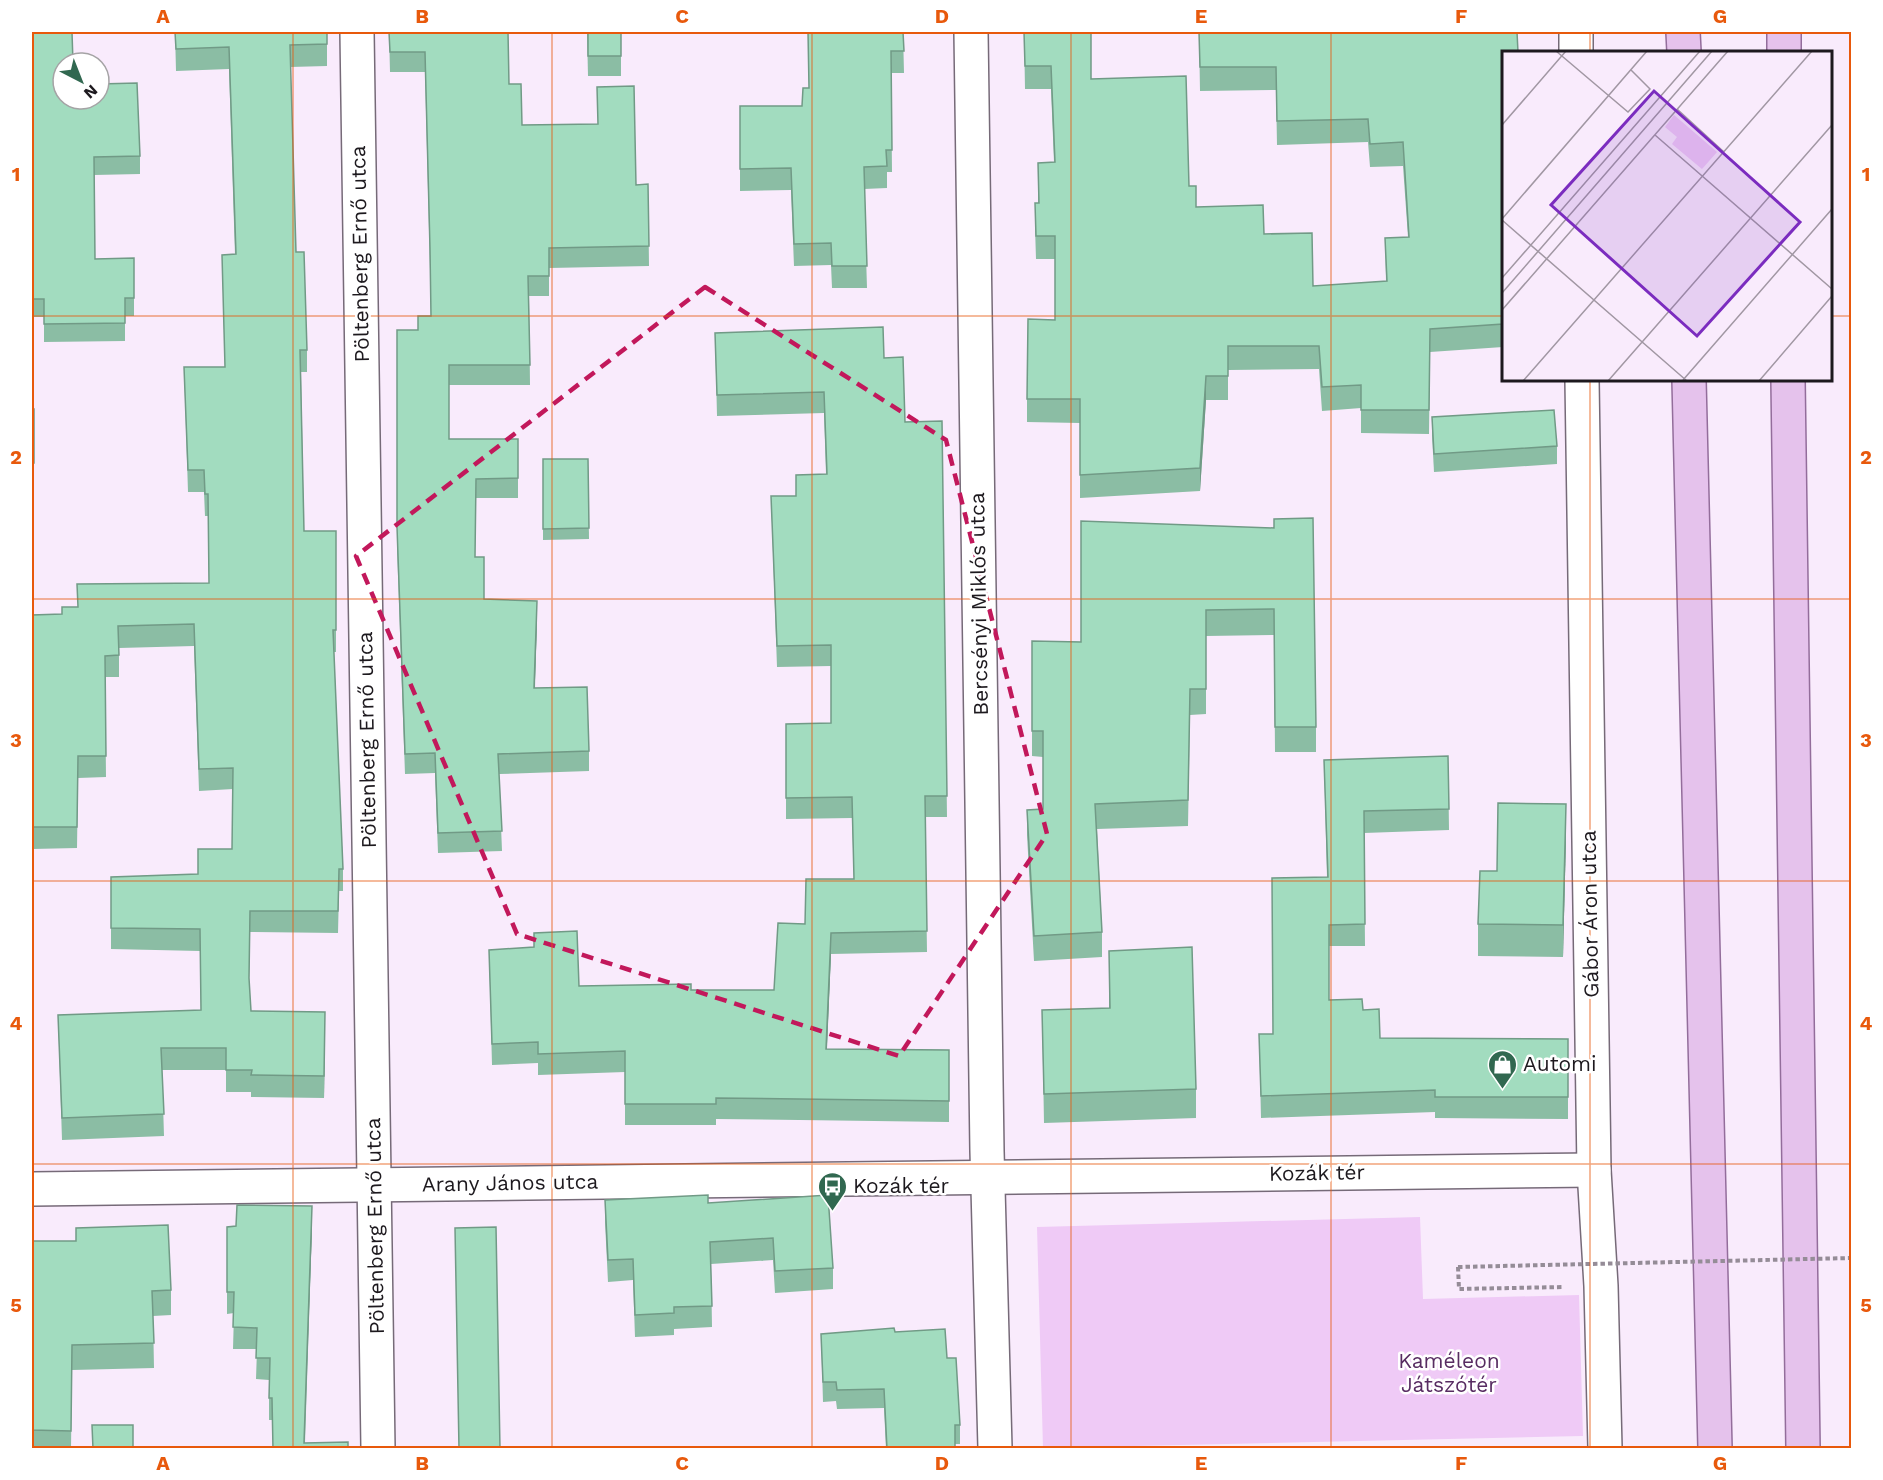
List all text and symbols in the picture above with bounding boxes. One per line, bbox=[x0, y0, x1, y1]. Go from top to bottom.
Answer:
text: A bbox=[156, 4, 170, 28]
text: B bbox=[415, 4, 429, 28]
text: C bbox=[675, 4, 689, 28]
text: D bbox=[935, 4, 949, 28]
text: E bbox=[1195, 4, 1207, 28]
text: F bbox=[1455, 4, 1467, 28]
text: G bbox=[1713, 4, 1727, 28]
north arrow bbox=[51, 51, 111, 111]
inset map bbox=[1502, 51, 1832, 381]
text: N bbox=[80, 81, 101, 103]
street label: Pöltenberg Ernő utca bbox=[345, 145, 374, 363]
text: 1 bbox=[12, 162, 20, 186]
text: 1 bbox=[1862, 162, 1870, 186]
text: 2 bbox=[10, 445, 22, 469]
text: 2 bbox=[1860, 445, 1872, 469]
street label: Bercsényi Miklós utca bbox=[964, 492, 993, 716]
street label: Pöltenberg Ernő utca bbox=[352, 631, 381, 849]
text: 3 bbox=[10, 728, 22, 752]
text: 3 bbox=[1860, 728, 1872, 752]
street label: Gábor Áron utca bbox=[1576, 830, 1603, 998]
text: 4 bbox=[10, 1011, 23, 1035]
text: 4 bbox=[1860, 1011, 1873, 1035]
shop icon: Automi bbox=[1486, 1048, 1518, 1090]
place label: Automi bbox=[1523, 1051, 1597, 1076]
street label: Pöltenberg Ernő utca bbox=[360, 1117, 389, 1335]
street label: Kozák tér bbox=[1269, 1159, 1366, 1186]
street label: Arany János utca bbox=[422, 1168, 598, 1197]
bus stop icon: Kozák tér bbox=[816, 1170, 848, 1212]
place label: Kozák tér bbox=[853, 1173, 950, 1198]
text: 5 bbox=[10, 1293, 22, 1317]
text: 5 bbox=[1860, 1293, 1872, 1317]
park label: Kaméleon Játszótér bbox=[1398, 1348, 1500, 1397]
text: A bbox=[156, 1451, 170, 1475]
text: B bbox=[415, 1451, 429, 1475]
text: C bbox=[675, 1451, 689, 1475]
text: D bbox=[935, 1451, 949, 1475]
text: E bbox=[1195, 1451, 1207, 1475]
text: F bbox=[1455, 1451, 1467, 1475]
text: G bbox=[1713, 1451, 1727, 1475]

